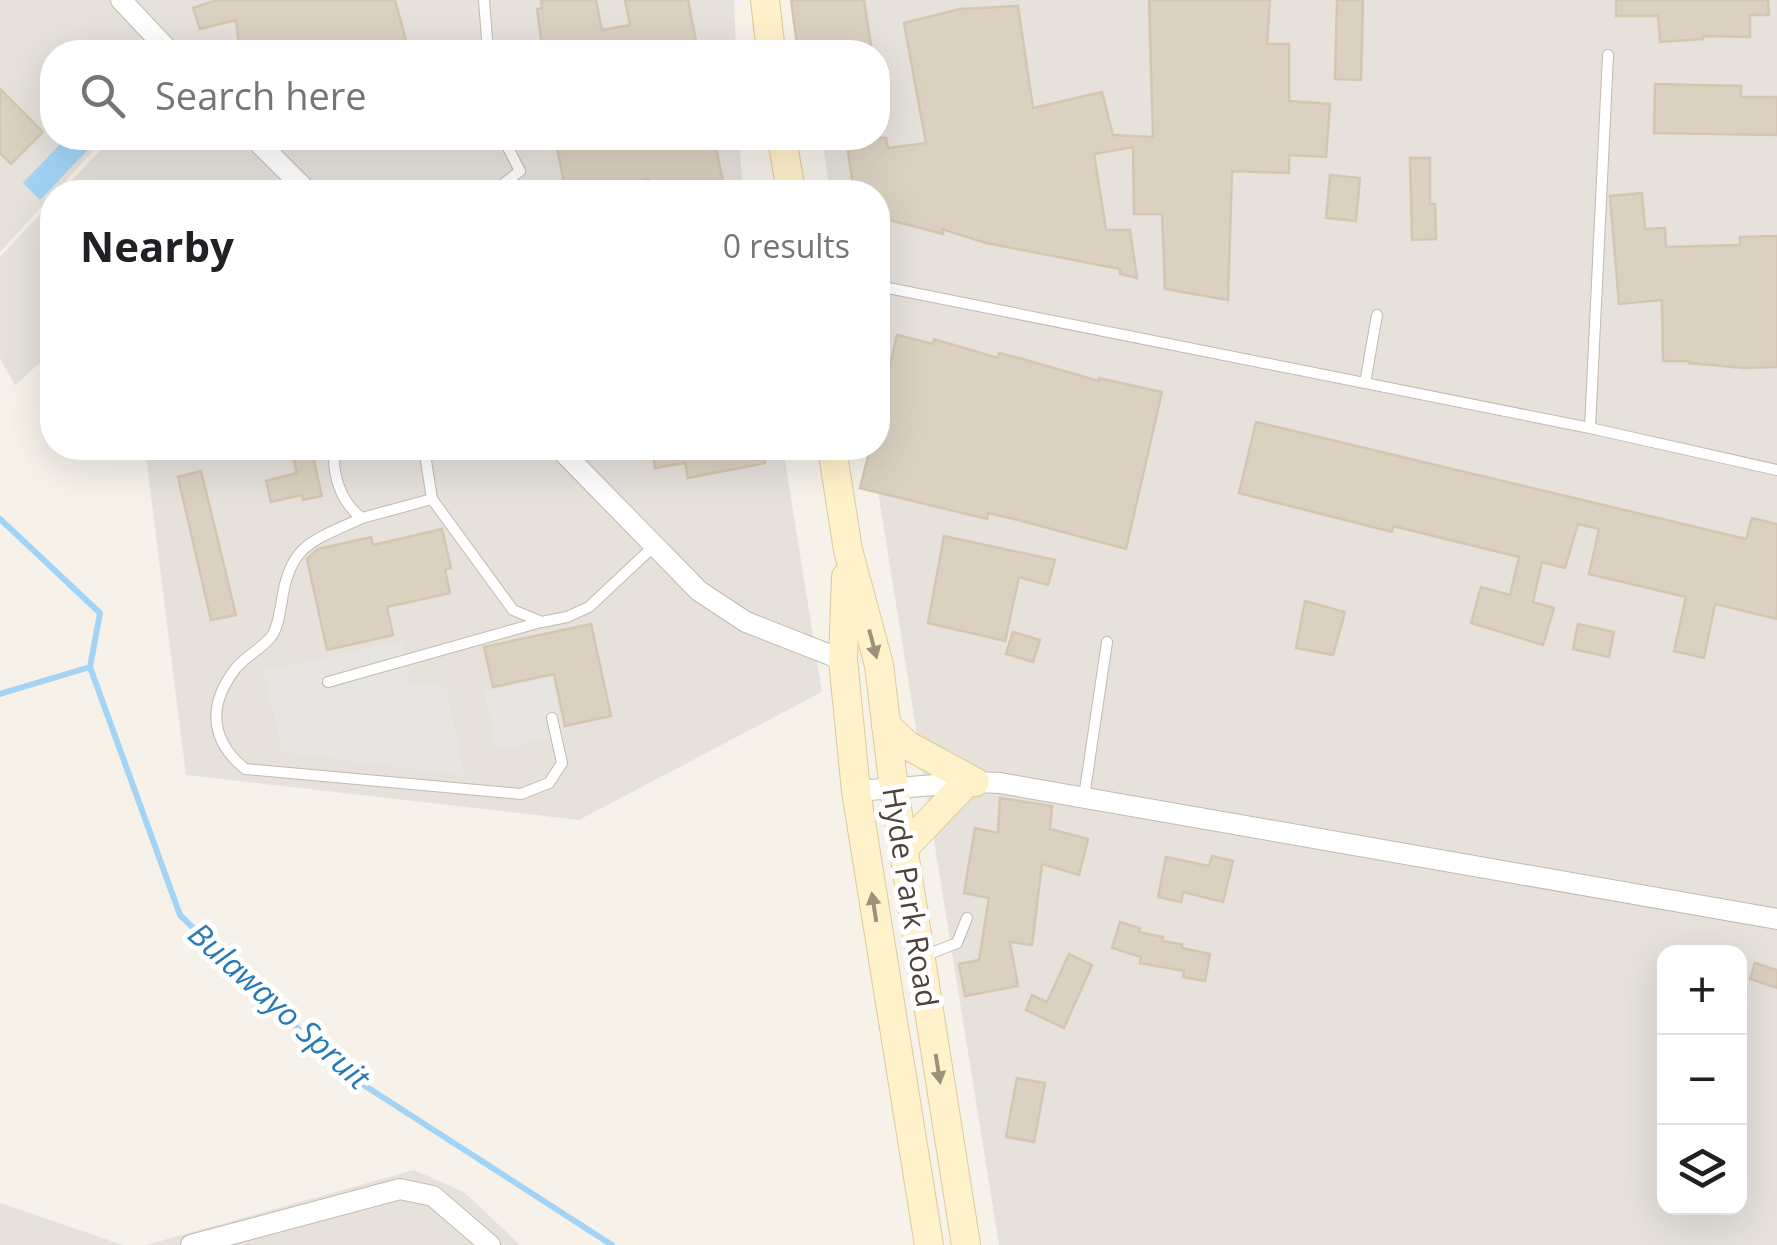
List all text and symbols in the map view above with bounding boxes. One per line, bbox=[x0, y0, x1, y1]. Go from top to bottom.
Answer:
search box bbox=[40, 40, 890, 150]
icon: search bbox=[75, 68, 130, 123]
text: Search here bbox=[155, 69, 367, 121]
text: Nearby bbox=[80, 217, 234, 274]
text: 0 results bbox=[723, 224, 850, 267]
one-way arrow bbox=[866, 629, 882, 660]
street label: Hyde Park Road bbox=[873, 784, 949, 1010]
one-way arrow bbox=[866, 891, 881, 922]
water label: Bulawayo Spruit bbox=[180, 912, 381, 1099]
map controls bbox=[1657, 945, 1747, 1215]
button: + bbox=[1657, 945, 1747, 1035]
button: − bbox=[1657, 1035, 1747, 1125]
one-way arrow bbox=[931, 1054, 947, 1085]
button: layers bbox=[1657, 1125, 1747, 1215]

